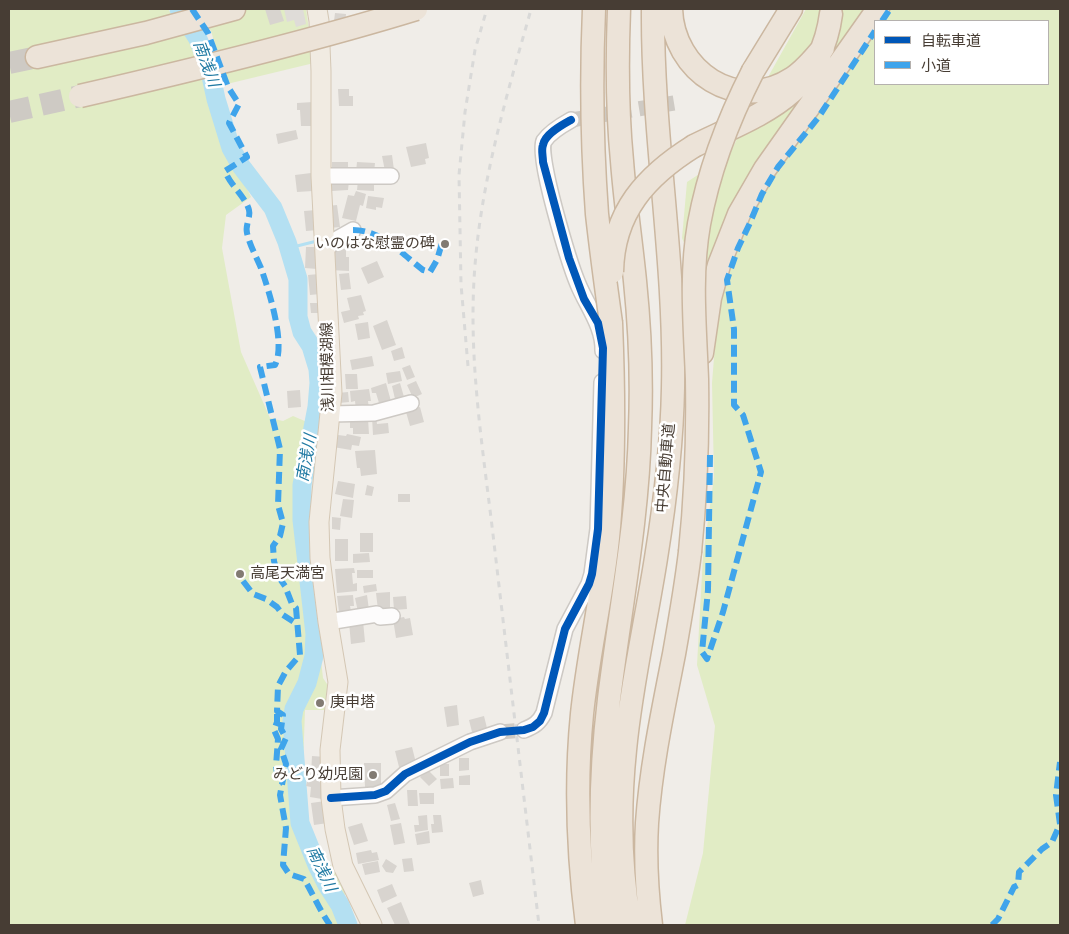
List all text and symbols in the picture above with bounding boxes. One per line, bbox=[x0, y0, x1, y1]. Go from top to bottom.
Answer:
legend bbox=[874, 20, 1049, 85]
text: 自転車道 bbox=[921, 31, 981, 50]
water label: 南浅川 bbox=[189, 38, 223, 90]
text: 小道 bbox=[921, 56, 951, 75]
place label: いのはな慰霊の碑 bbox=[315, 235, 435, 253]
marker: いのはな慰霊の碑 bbox=[439, 238, 451, 250]
street label: 浅川相模湖線 bbox=[318, 322, 338, 412]
street label: 中央自動車道 bbox=[653, 422, 679, 514]
water label: 南浅川 bbox=[293, 433, 321, 483]
place label: 高尾天満宮 bbox=[250, 565, 325, 583]
marker: 高尾天満宮 bbox=[234, 568, 246, 580]
place label: 庚申塔 bbox=[330, 694, 375, 712]
marker: 庚申塔 bbox=[314, 697, 326, 709]
place label: みどり幼児園 bbox=[273, 766, 363, 784]
marker: みどり幼児園 bbox=[367, 769, 379, 781]
water label: 南浅川 bbox=[302, 843, 340, 895]

